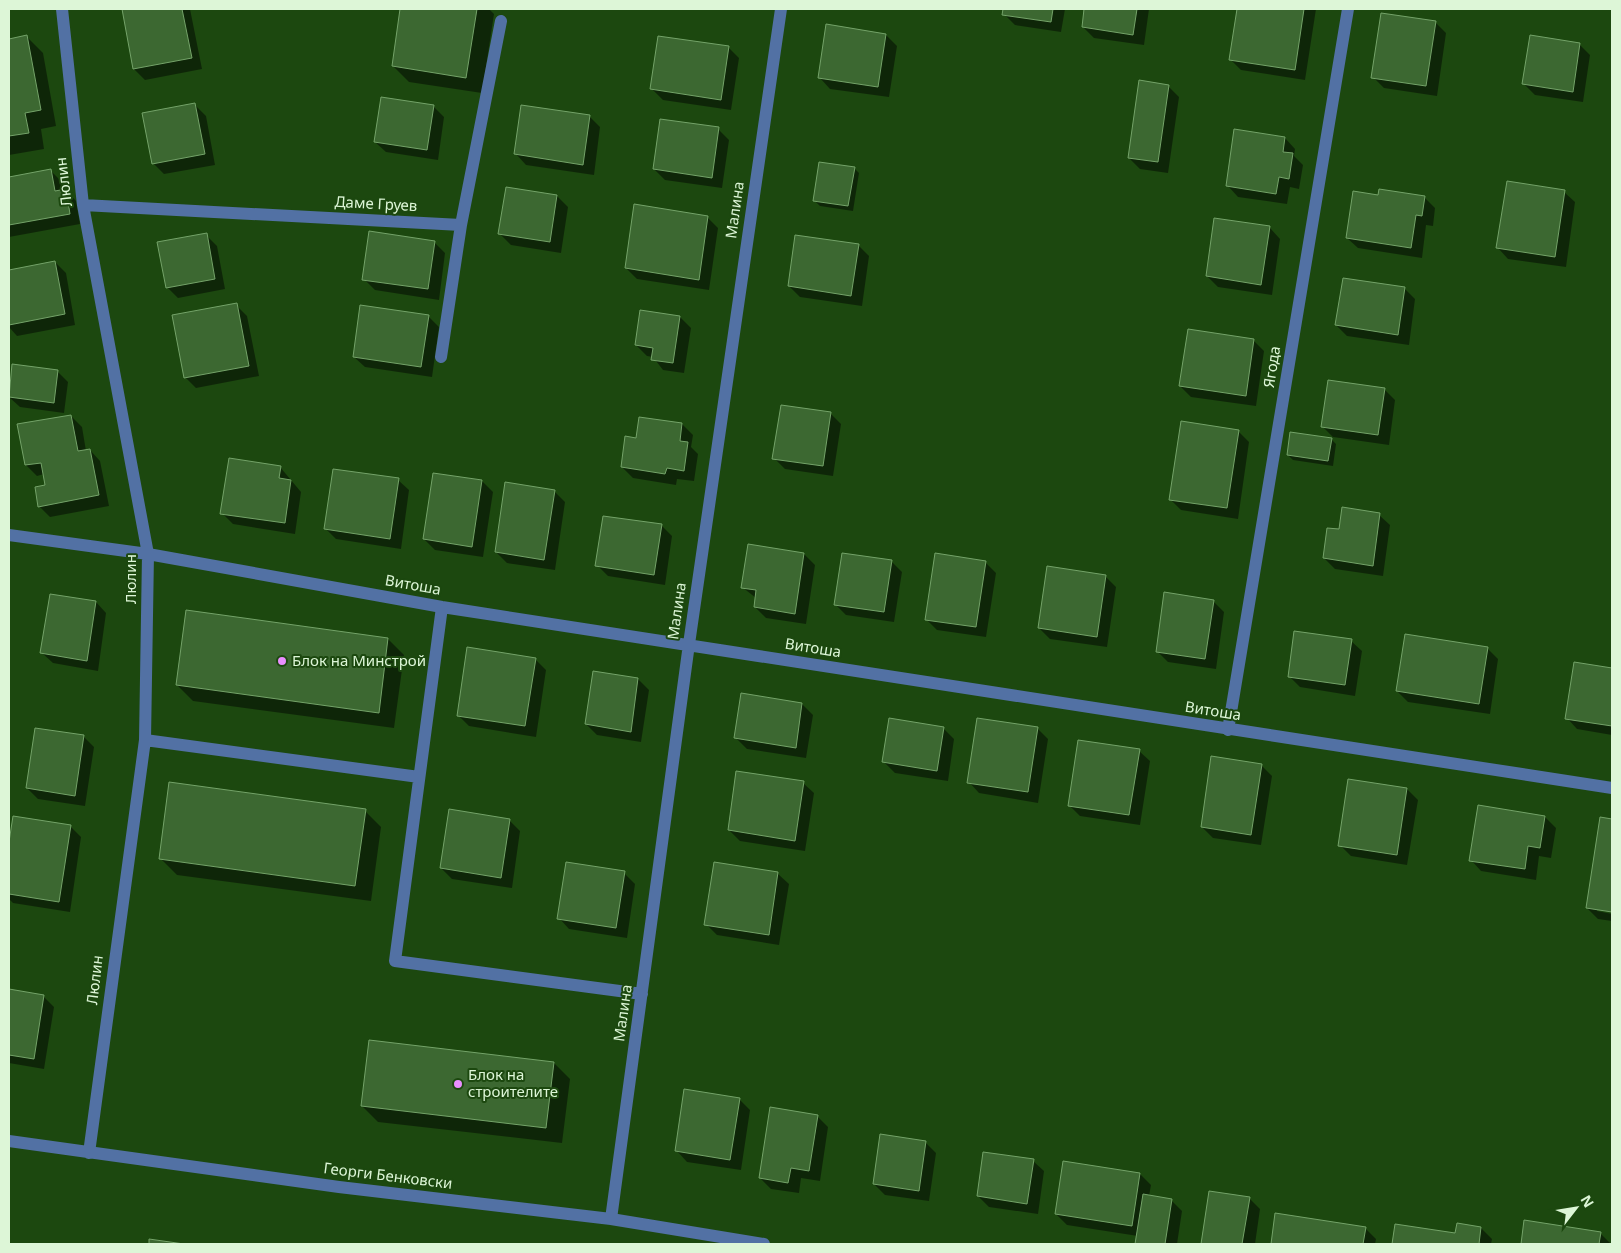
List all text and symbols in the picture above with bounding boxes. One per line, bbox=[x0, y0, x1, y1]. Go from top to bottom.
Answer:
street label: Люлин bbox=[50, 156, 76, 208]
street label: Малина bbox=[720, 180, 748, 240]
street label: Даме Груев bbox=[334, 191, 418, 215]
street label: Ягода bbox=[1258, 344, 1284, 389]
street label: Люлин bbox=[120, 554, 140, 604]
street label: Витоша bbox=[384, 569, 443, 599]
street label: Малина bbox=[662, 581, 690, 641]
street label: Витоша bbox=[784, 633, 843, 661]
place label: Блок на Минстрой bbox=[292, 650, 426, 670]
marker: Блок на Минстрой bbox=[276, 655, 288, 667]
street label: Витоша bbox=[1184, 696, 1243, 724]
street label: Люлин bbox=[81, 954, 107, 1006]
street label: Малина bbox=[608, 983, 636, 1043]
place label: Блок на строителите bbox=[468, 1064, 558, 1101]
marker: Блок на строителите bbox=[452, 1078, 464, 1090]
street label: Георги Бенковски bbox=[323, 1157, 454, 1193]
north arrow bbox=[1551, 1183, 1601, 1233]
text: N bbox=[1576, 1191, 1599, 1211]

